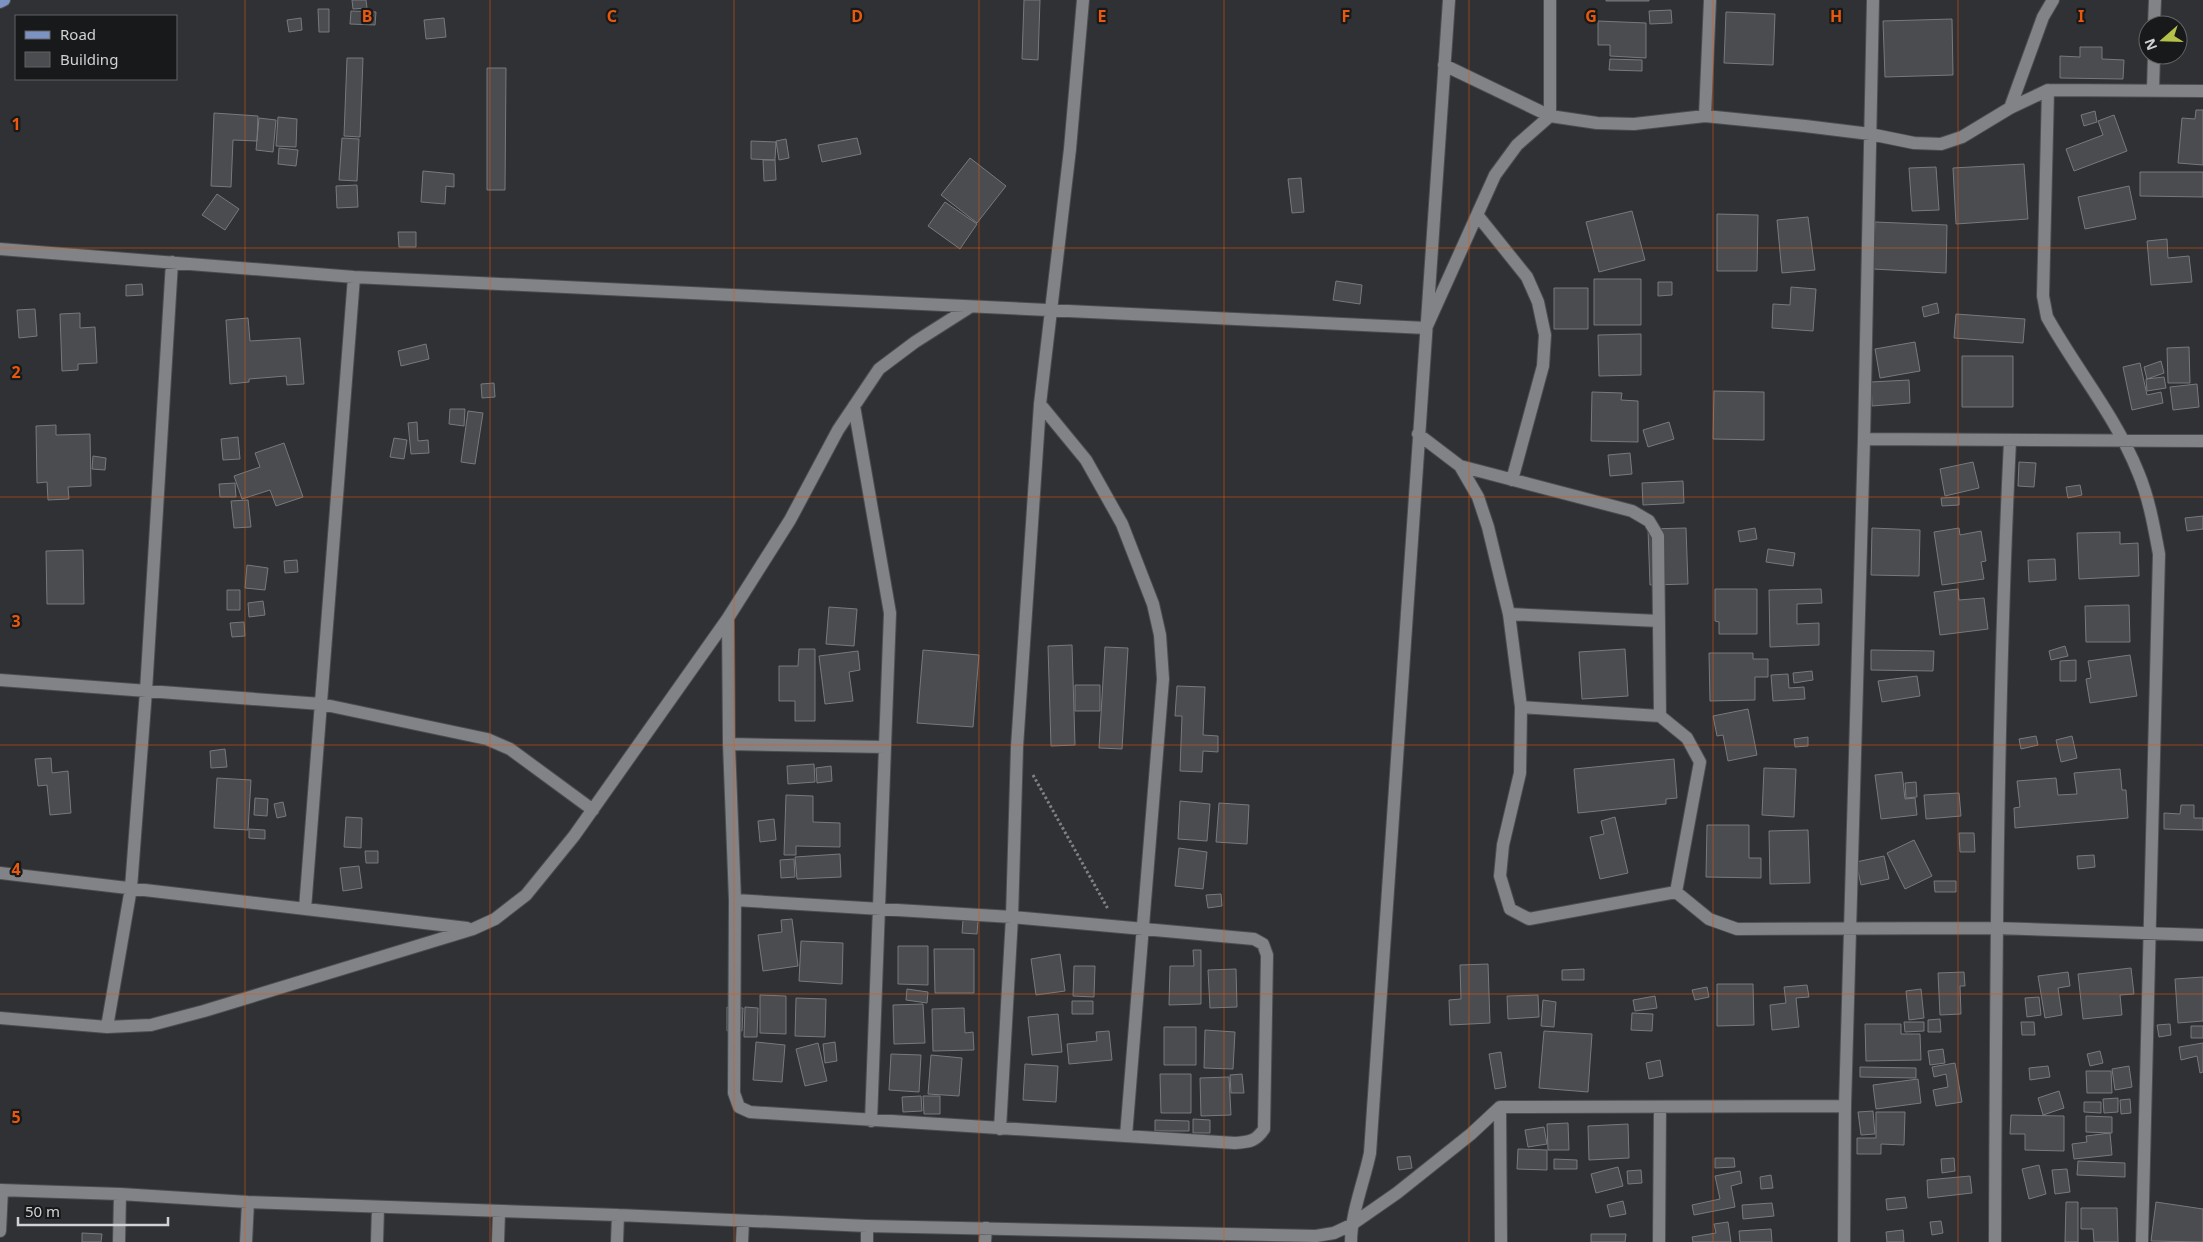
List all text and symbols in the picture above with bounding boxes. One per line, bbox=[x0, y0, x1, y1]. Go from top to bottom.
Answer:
text: B bbox=[362, 5, 372, 27]
text: C bbox=[607, 5, 617, 27]
text: D bbox=[851, 5, 863, 27]
text: E bbox=[1098, 5, 1107, 27]
text: F bbox=[1342, 5, 1350, 27]
text: G bbox=[1585, 5, 1597, 27]
text: H bbox=[1830, 5, 1842, 27]
text: I bbox=[2078, 5, 2084, 27]
legend bbox=[15, 15, 178, 80]
north arrow bbox=[2138, 15, 2188, 65]
text: Road bbox=[60, 24, 96, 44]
text: N bbox=[2139, 36, 2161, 53]
text: Building bbox=[60, 49, 118, 69]
text: 1 bbox=[11, 113, 21, 135]
text: 2 bbox=[11, 361, 21, 383]
text: 3 bbox=[11, 610, 21, 632]
text: 4 bbox=[11, 858, 21, 880]
text: 5 bbox=[11, 1106, 21, 1128]
scale bar bbox=[18, 1194, 168, 1226]
text: 50 m bbox=[25, 1201, 60, 1221]

